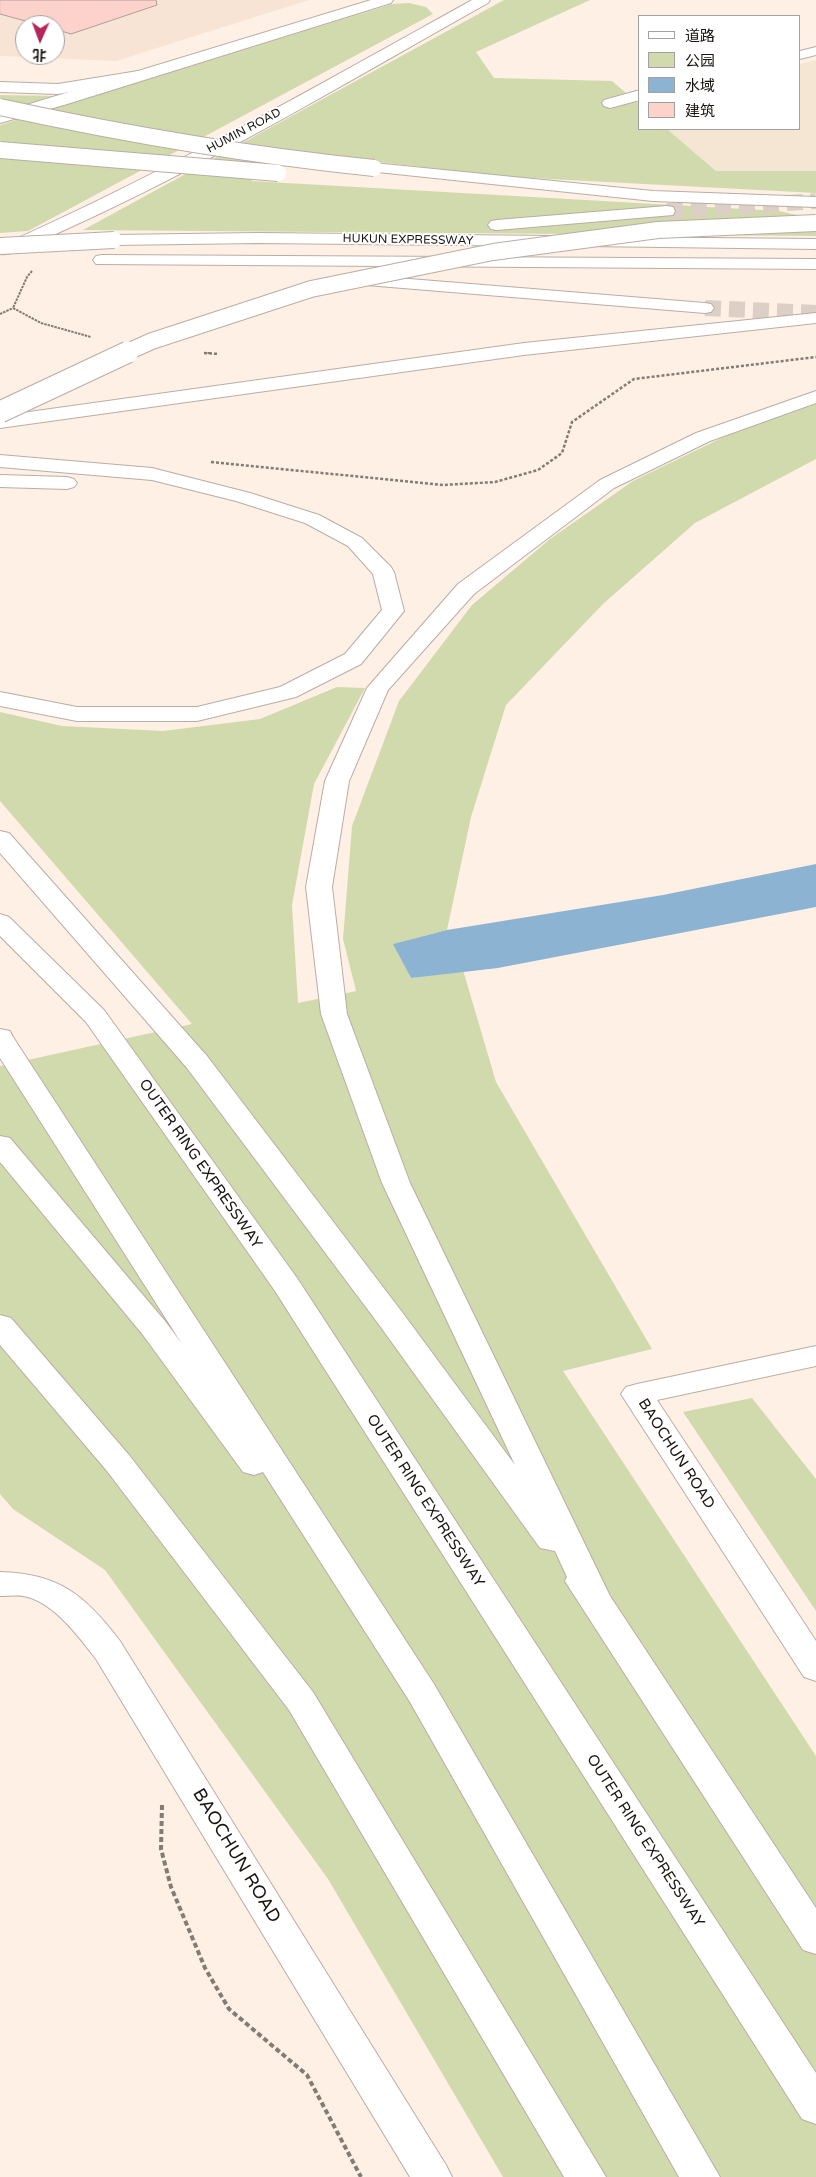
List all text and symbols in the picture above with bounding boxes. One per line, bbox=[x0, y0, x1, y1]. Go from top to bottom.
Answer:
north arrow bbox=[15, 15, 65, 65]
legend bbox=[638, 15, 801, 130]
text: 道路 bbox=[685, 27, 715, 45]
text: 北 bbox=[32, 46, 47, 63]
text: 公园 bbox=[685, 52, 715, 70]
text: 水域 bbox=[685, 77, 715, 95]
text: 建筑 bbox=[685, 102, 715, 120]
street label: HUMIN ROAD bbox=[204, 105, 284, 157]
street label: HUKUN EXPRESSWAY bbox=[342, 232, 474, 248]
street label: OUTER RING EXPRESSWAY bbox=[135, 1076, 265, 1252]
street label: BAOCHUN ROAD bbox=[634, 1396, 718, 1512]
street label: OUTER RING EXPRESSWAY bbox=[362, 1411, 488, 1591]
street label: OUTER RING EXPRESSWAY bbox=[582, 1751, 708, 1931]
street label: BAOCHUN ROAD bbox=[187, 1785, 285, 1927]

